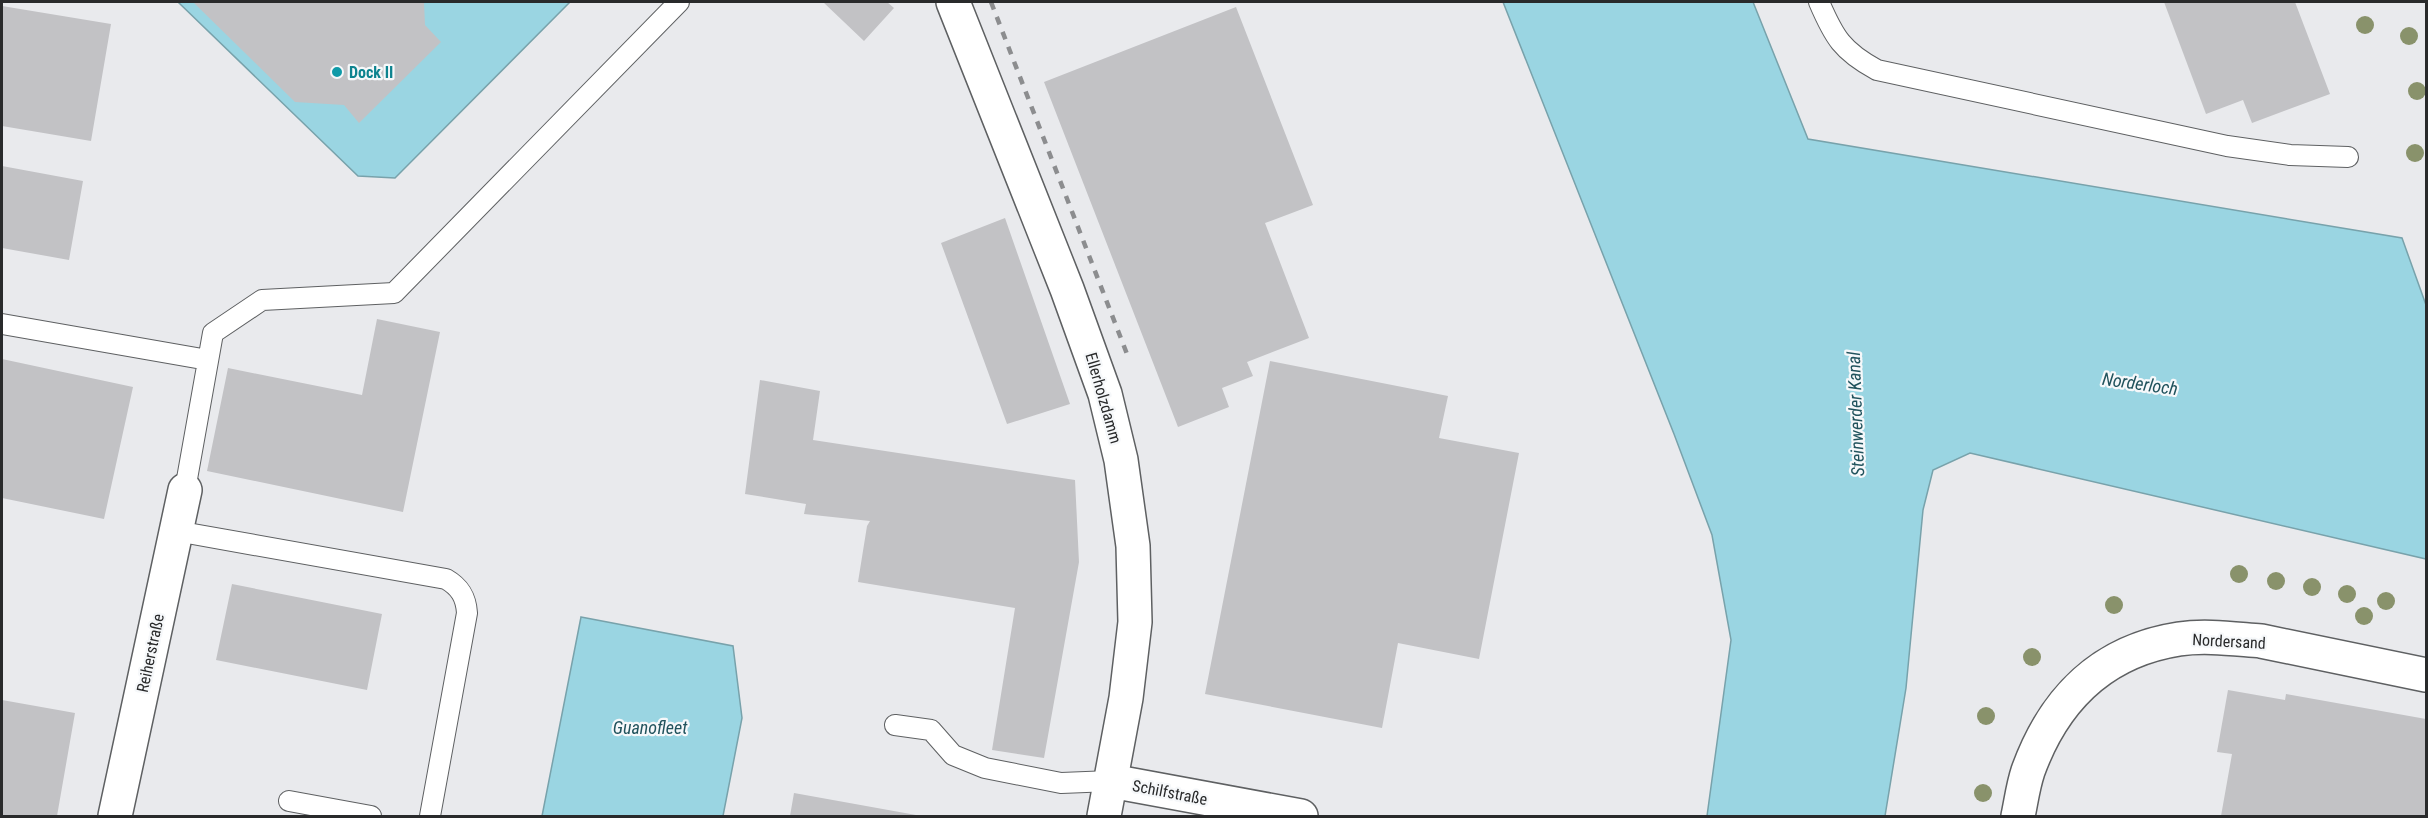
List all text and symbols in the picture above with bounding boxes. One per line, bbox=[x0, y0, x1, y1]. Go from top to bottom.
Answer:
place label: Dock II bbox=[349, 63, 393, 82]
marker: Dock II bbox=[330, 65, 344, 79]
street label: Ellerholzdamm bbox=[1081, 350, 1126, 446]
water label: Steinwerder Kanal bbox=[1843, 350, 1868, 477]
water label: Norderloch bbox=[2101, 368, 2179, 399]
street label: Reiherstraße bbox=[133, 612, 168, 694]
street label: Nordersand bbox=[2192, 630, 2266, 653]
water label: Guanofleet bbox=[613, 717, 688, 738]
street label: Schilfstraße bbox=[1131, 776, 1209, 809]

